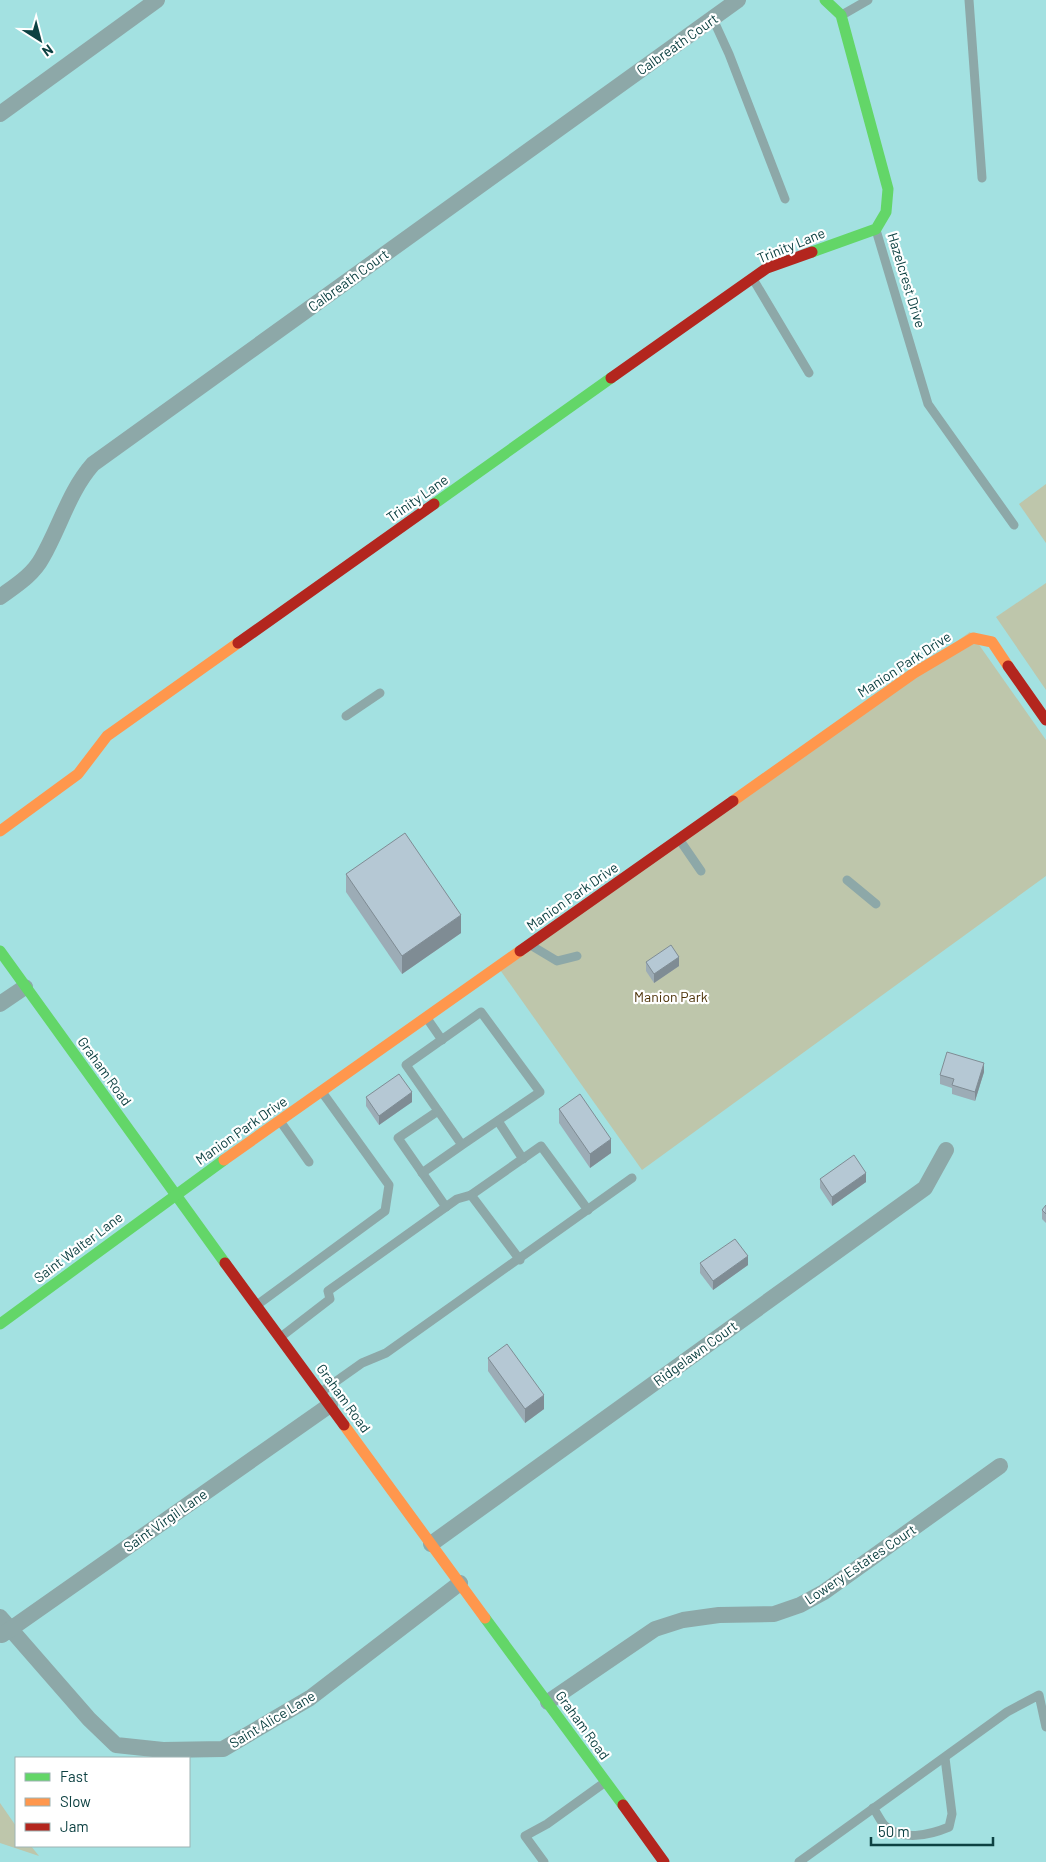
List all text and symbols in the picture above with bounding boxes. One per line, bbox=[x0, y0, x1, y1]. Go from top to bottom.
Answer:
street label: Calbreath Court bbox=[633, 10, 721, 78]
north arrow bbox=[15, 15, 65, 65]
text: N bbox=[39, 41, 57, 61]
street label: Trinity Lane bbox=[755, 224, 827, 266]
street label: Hazelcrest Drive bbox=[884, 230, 930, 330]
street label: Calbreath Court bbox=[304, 245, 392, 315]
street label: Trinity Lane bbox=[383, 471, 451, 525]
street label: Manion Park Drive bbox=[854, 628, 954, 700]
street label: Manion Park Drive bbox=[523, 858, 621, 934]
park label: Manion Park bbox=[634, 988, 708, 1005]
street label: Graham Road bbox=[74, 1033, 136, 1109]
street label: Manion Park Drive bbox=[192, 1092, 290, 1168]
street label: Saint Walter Lane bbox=[30, 1208, 126, 1286]
street label: Ridgelawn Court bbox=[650, 1317, 740, 1389]
street label: Graham Road bbox=[313, 1360, 375, 1436]
street label: Saint Virgil Lane bbox=[120, 1485, 210, 1555]
street label: Lowery Estates Court bbox=[801, 1520, 919, 1608]
street label: Saint Alice Lane bbox=[226, 1687, 318, 1751]
street label: Graham Road bbox=[552, 1687, 614, 1763]
legend bbox=[15, 1757, 190, 1847]
text: Fast bbox=[60, 1767, 88, 1785]
text: Slow bbox=[60, 1792, 91, 1810]
scale bar bbox=[871, 1814, 994, 1846]
text: Jam bbox=[60, 1817, 89, 1835]
text: 50 m bbox=[878, 1822, 910, 1840]

